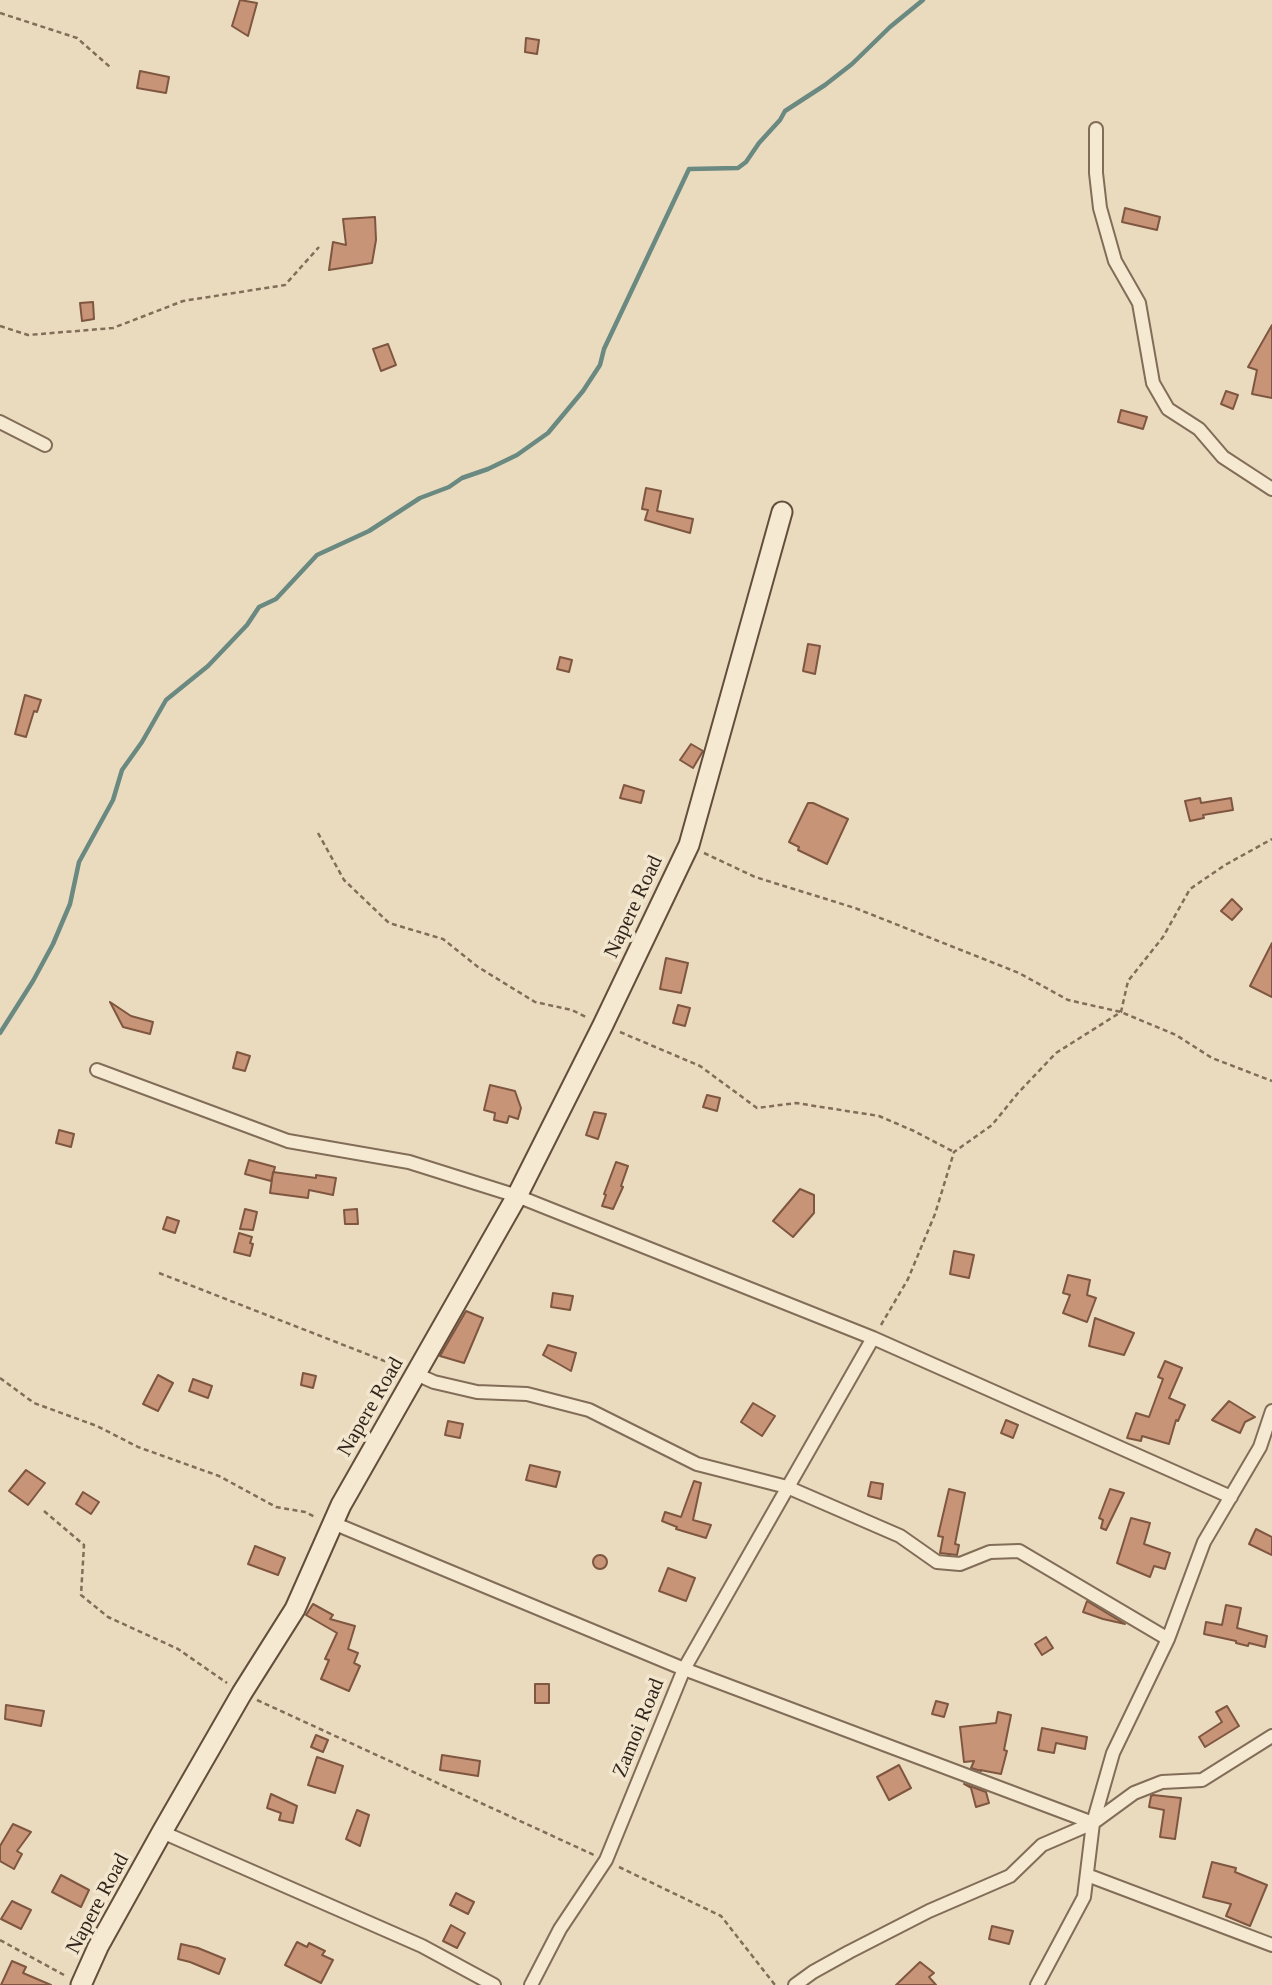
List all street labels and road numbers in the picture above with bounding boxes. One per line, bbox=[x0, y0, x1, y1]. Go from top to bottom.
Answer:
street label: Napere Road bbox=[599, 852, 669, 962]
street label: Napere Road bbox=[333, 1353, 409, 1461]
street label: Zamoi Road bbox=[608, 1675, 670, 1781]
street label: Napere Road bbox=[61, 1849, 135, 1959]

